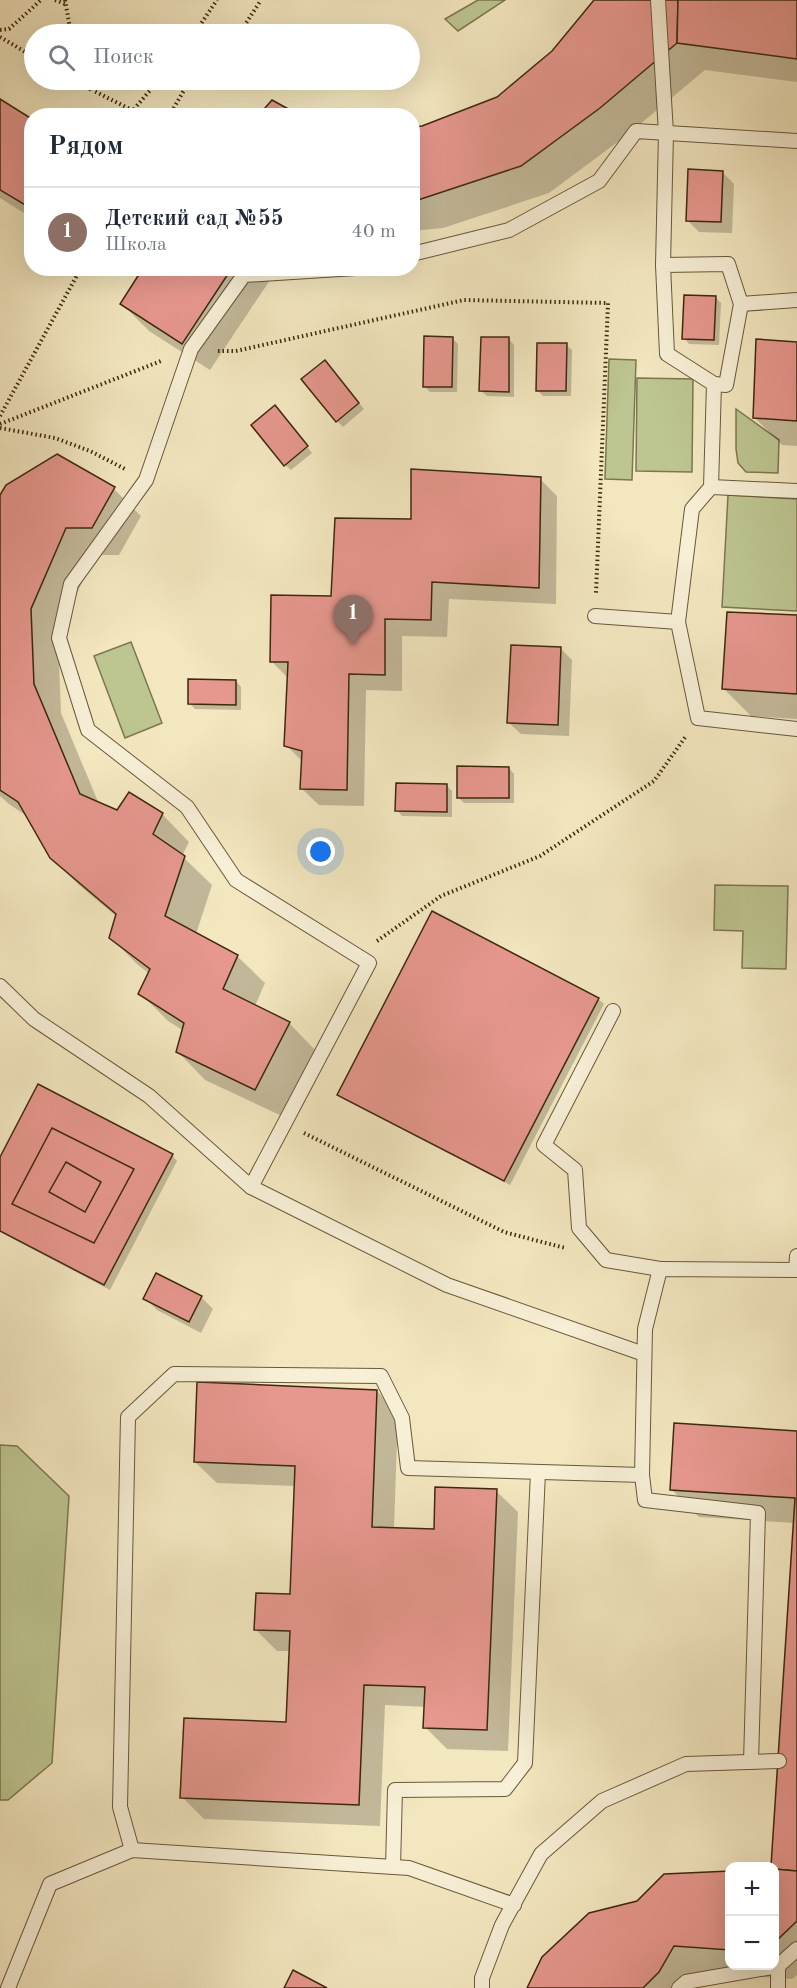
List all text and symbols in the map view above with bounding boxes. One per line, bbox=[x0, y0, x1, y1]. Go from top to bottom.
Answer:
search box bbox=[24, 24, 420, 90]
icon: search bbox=[45, 41, 78, 74]
text: Поиск bbox=[93, 46, 154, 68]
text: Рядом bbox=[48, 134, 123, 160]
text: Детский сад №55 bbox=[105, 208, 284, 230]
text: 1 bbox=[62, 222, 73, 242]
text: 40 m bbox=[351, 222, 396, 242]
text: Школа bbox=[105, 235, 167, 255]
pin: 1 bbox=[334, 596, 372, 645]
your location bbox=[306, 837, 335, 866]
map controls bbox=[725, 1862, 779, 1970]
button: + bbox=[725, 1862, 779, 1916]
button: − bbox=[725, 1916, 779, 1970]

